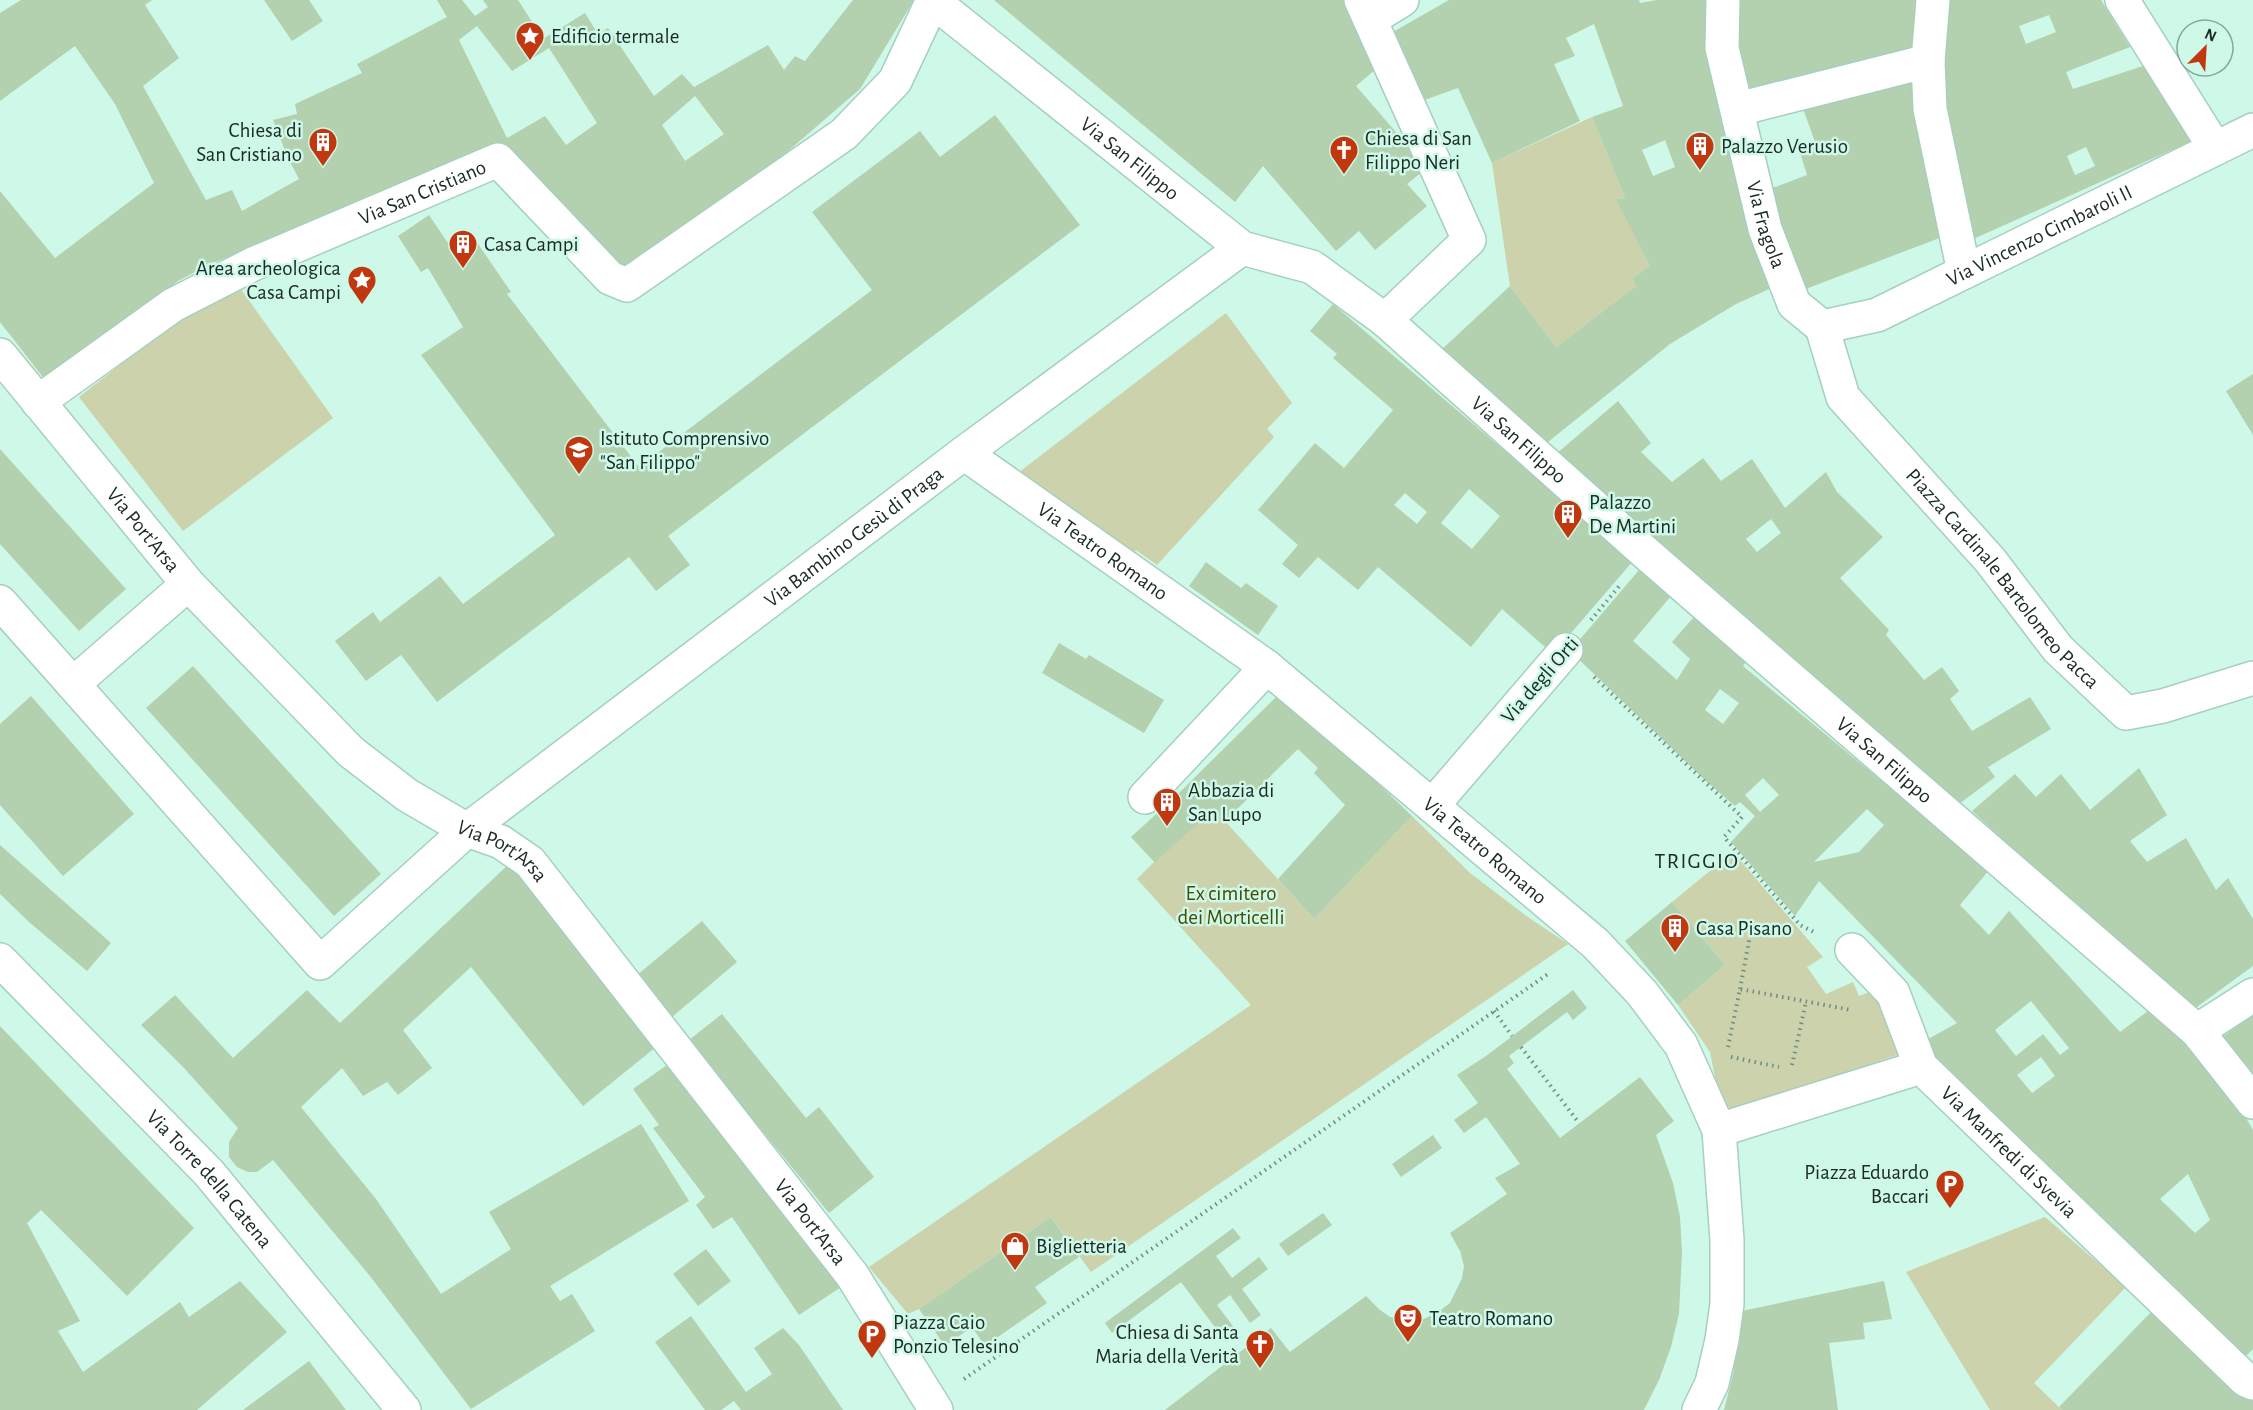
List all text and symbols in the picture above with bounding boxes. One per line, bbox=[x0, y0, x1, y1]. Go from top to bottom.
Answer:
north arrow bbox=[2175, 18, 2235, 78]
place icon: Edificio termale bbox=[514, 20, 546, 62]
place label: Edificio termale bbox=[551, 26, 679, 47]
text: N bbox=[2202, 26, 2219, 45]
street label: Via San Filippo bbox=[1077, 113, 1183, 204]
place label: Chiesa di San Cristiano bbox=[196, 120, 302, 165]
building icon: Chiesa di San Cristiano bbox=[307, 126, 339, 168]
place label: Chiesa di San Filippo Neri bbox=[1365, 128, 1472, 173]
building icon: Palazzo Verusio bbox=[1684, 130, 1716, 172]
church icon: Chiesa di San Filippo Neri bbox=[1328, 134, 1360, 176]
place label: Palazzo Verusio bbox=[1721, 136, 1848, 157]
street label: Via San Cristiano bbox=[356, 156, 489, 228]
street label: Via Fragola bbox=[1743, 179, 1790, 271]
street label: Via Vincenzo Cimbaroli II bbox=[1943, 181, 2135, 290]
building icon: Casa Campi bbox=[447, 228, 479, 270]
place label: Casa Campi bbox=[484, 234, 579, 255]
place label: Area archeologica Casa Campi bbox=[196, 258, 341, 303]
place icon: Area archeologica Casa Campi bbox=[346, 264, 378, 306]
street label: Via San Filippo bbox=[1467, 392, 1571, 487]
place label: Istituto Comprensivo "San Filippo" bbox=[600, 428, 769, 473]
school or university icon: Istituto Comprensivo "San Filippo" bbox=[563, 434, 595, 476]
street label: Via Bambino Gesù di Praga bbox=[760, 462, 947, 611]
street label: Piazza Cardinale Bartolomeo Pacca bbox=[1902, 464, 2104, 693]
street label: Via Port'Arsa bbox=[103, 483, 184, 576]
place label: Palazzo De Martini bbox=[1589, 492, 1676, 537]
street label: Via Teatro Romano bbox=[1034, 498, 1172, 604]
building icon: Palazzo De Martini bbox=[1552, 498, 1584, 540]
street label: Via degli Orti bbox=[1497, 633, 1583, 727]
street label: Via San Filippo bbox=[1832, 713, 1937, 807]
place label: Abbazia di San Lupo bbox=[1188, 780, 1274, 825]
building icon: Abbazia di San Lupo bbox=[1151, 786, 1183, 828]
street label: Via Teatro Romano bbox=[1419, 793, 1551, 908]
street label: Via Port'Arsa bbox=[453, 816, 552, 886]
district label: TRIGGIO bbox=[1655, 850, 1739, 872]
park label: Ex cimitero dei Morticelli bbox=[1177, 883, 1285, 928]
building icon: Casa Pisano bbox=[1659, 912, 1691, 954]
place label: Casa Pisano bbox=[1696, 918, 1792, 939]
street label: Via Manfredi di Svevia bbox=[1937, 1082, 2081, 1222]
street label: Via Torre della Catena bbox=[143, 1106, 277, 1252]
place label: Piazza Eduardo Baccari bbox=[1804, 1162, 1929, 1207]
parking icon: Piazza Eduardo Baccari bbox=[1934, 1168, 1966, 1210]
street label: Via Port'Arsa bbox=[771, 1175, 851, 1269]
shop icon: Biglietteria bbox=[999, 1230, 1031, 1272]
place label: Biglietteria bbox=[1036, 1236, 1127, 1257]
theatre icon: Teatro Romano bbox=[1392, 1302, 1424, 1344]
place label: Teatro Romano bbox=[1429, 1308, 1553, 1329]
place label: Piazza Caio Ponzio Telesino bbox=[893, 1312, 1019, 1357]
parking icon: Piazza Caio Ponzio Telesino bbox=[856, 1318, 888, 1360]
place label: Chiesa di Santa Maria della Verità bbox=[1095, 1322, 1239, 1367]
church icon: Chiesa di Santa Maria della Verità bbox=[1244, 1328, 1276, 1370]

